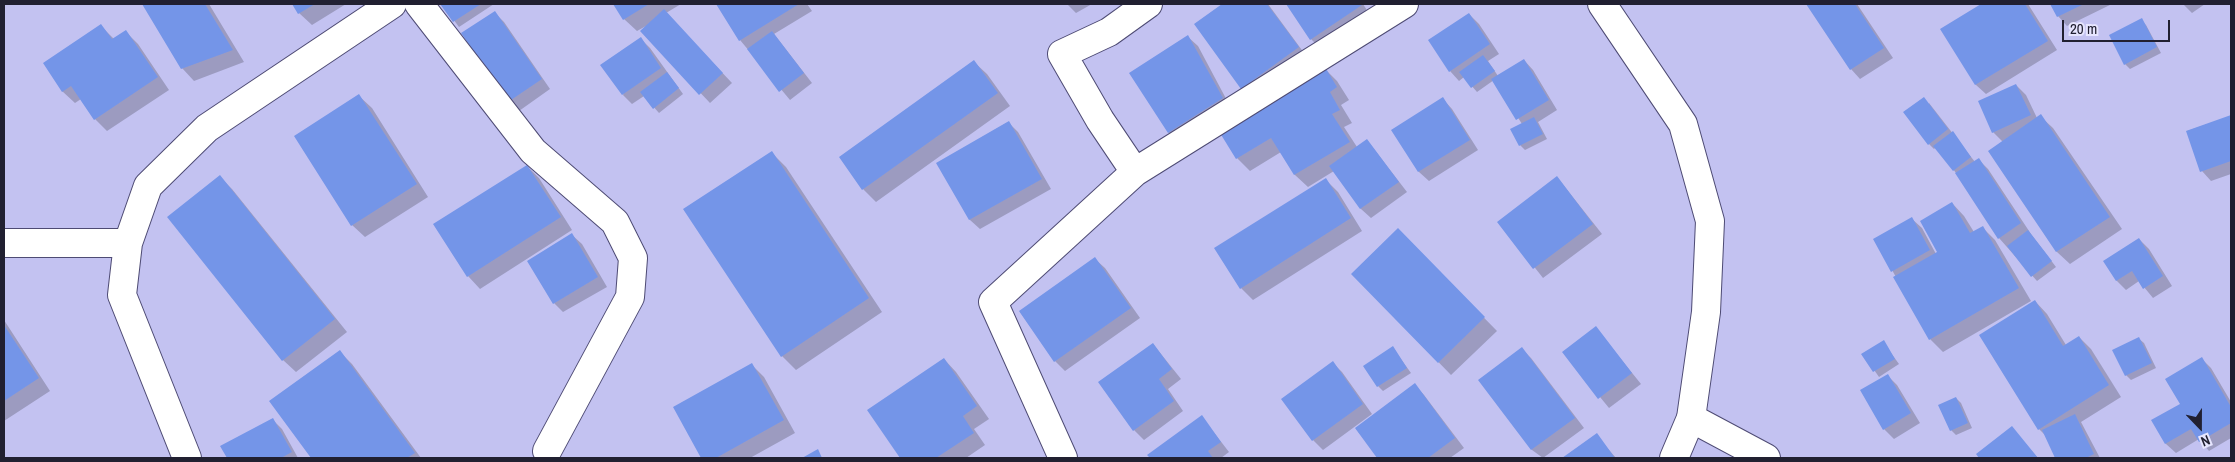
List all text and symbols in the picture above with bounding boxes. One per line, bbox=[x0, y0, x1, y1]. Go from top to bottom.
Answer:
scale bar bbox=[2065, 10, 2172, 42]
text: 20 m bbox=[2070, 18, 2097, 39]
north arrow bbox=[2175, 402, 2225, 452]
text: N bbox=[2198, 431, 2213, 451]

